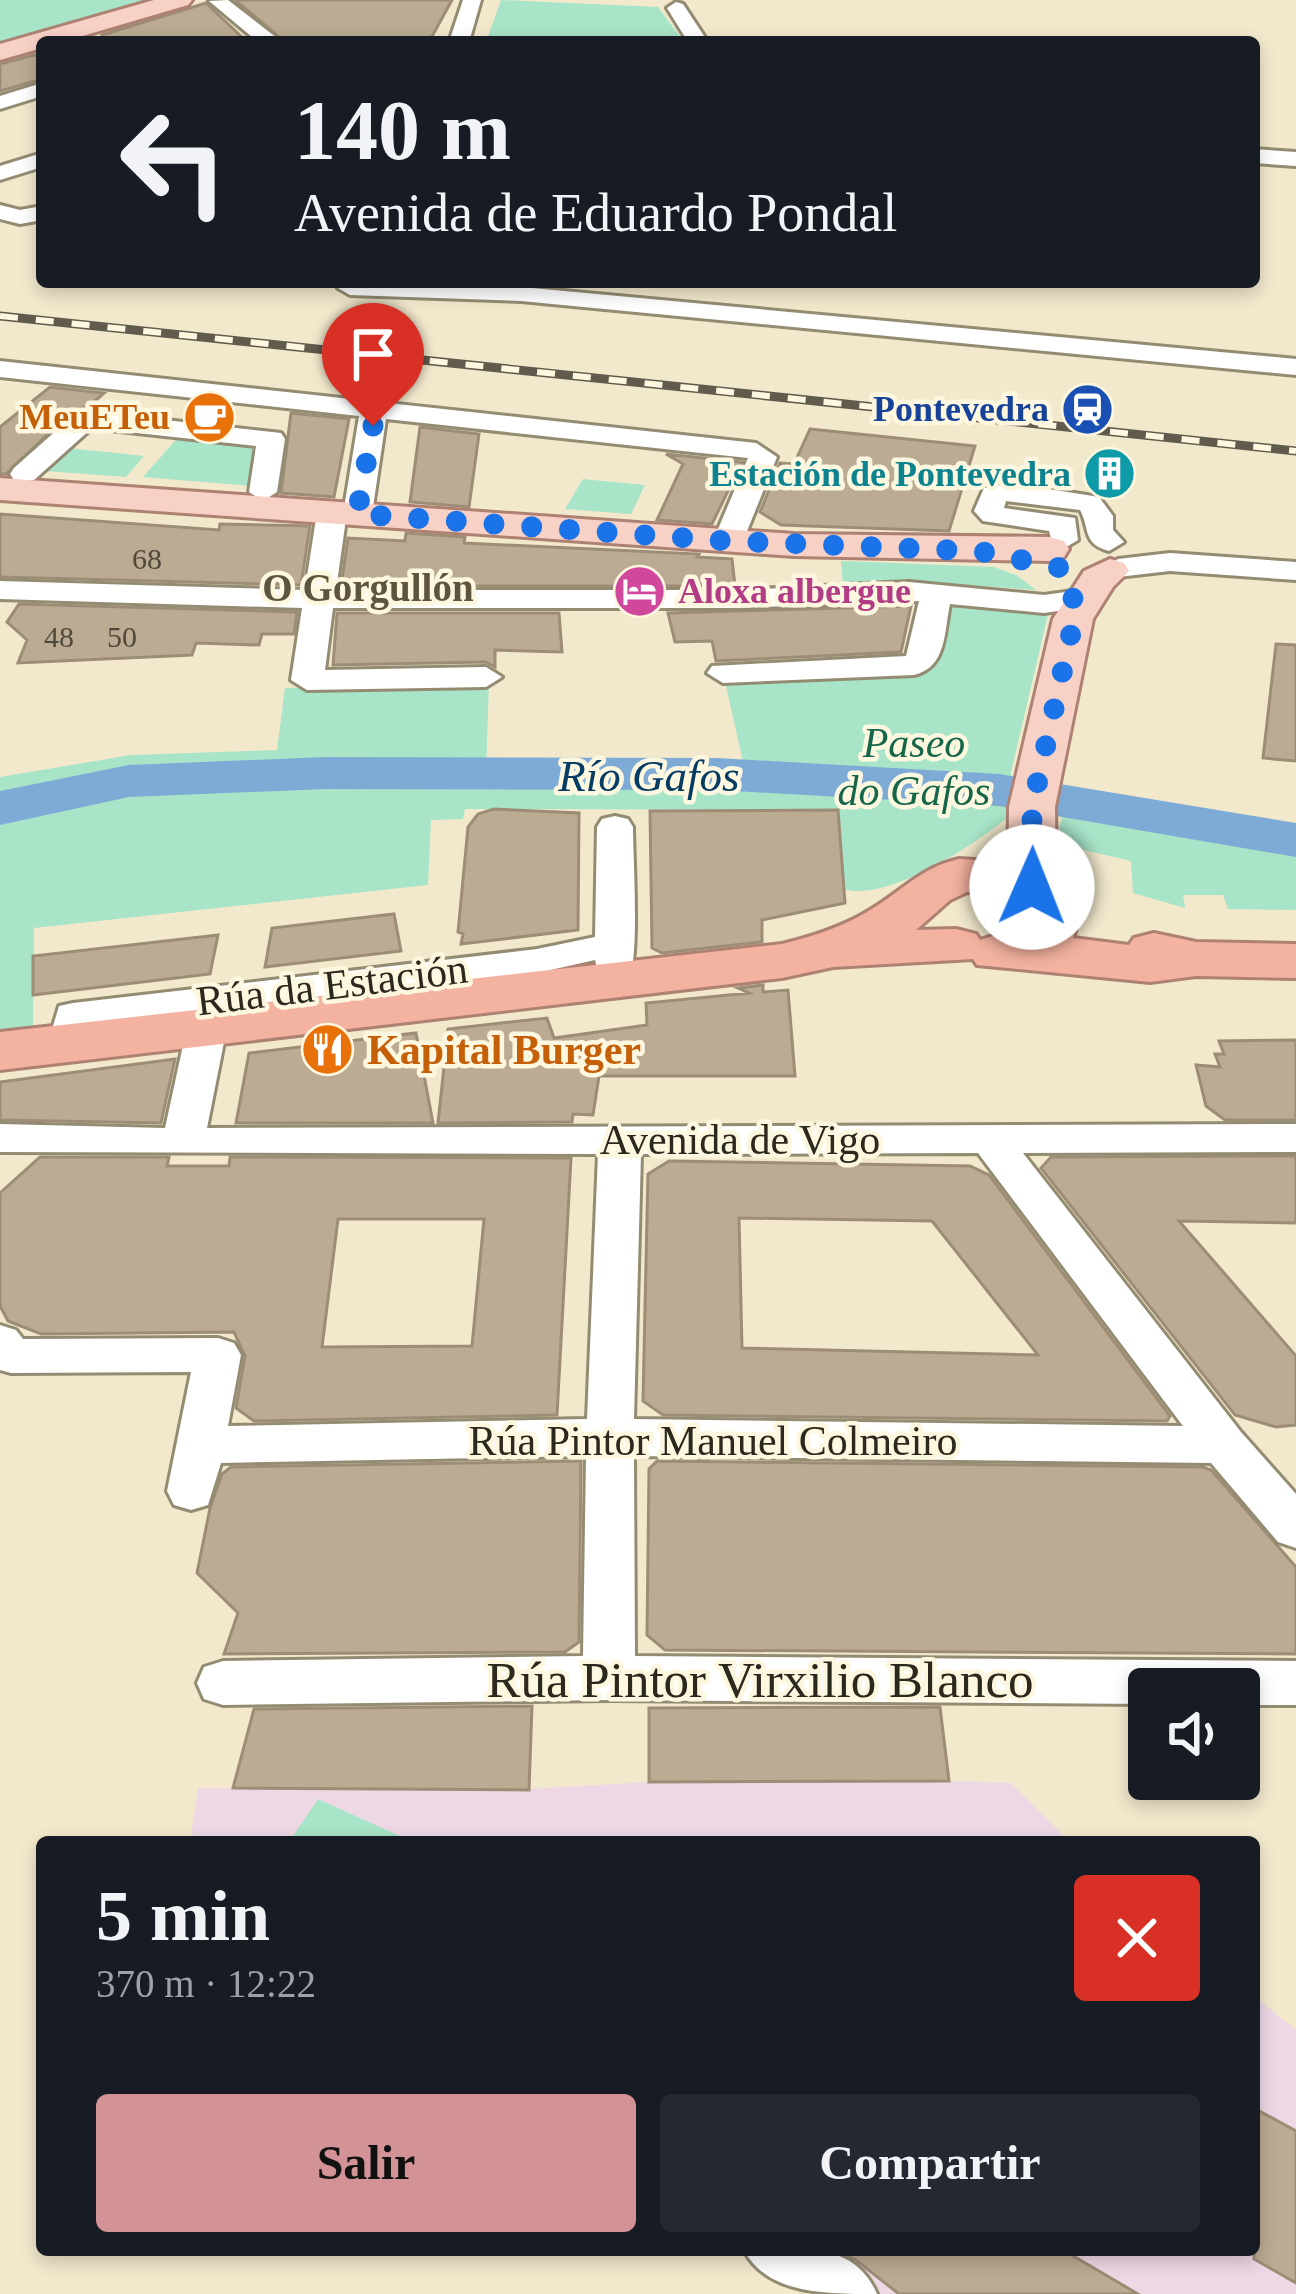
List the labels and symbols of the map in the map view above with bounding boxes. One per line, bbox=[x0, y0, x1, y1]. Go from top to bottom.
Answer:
pin bbox=[322, 303, 424, 426]
station icon: Pontevedra bbox=[1060, 381, 1116, 437]
cafe icon: MeuETeu bbox=[181, 389, 237, 445]
place label: Pontevedra bbox=[873, 389, 1049, 429]
place label: MeuETeu bbox=[19, 397, 170, 437]
building icon: Estación de Pontevedra bbox=[1082, 446, 1138, 502]
place label: Estación de Pontevedra bbox=[709, 454, 1071, 494]
house number: 68 bbox=[132, 542, 162, 575]
hotel icon: Aloxa albergue bbox=[611, 563, 667, 619]
district label: O Gorgullón bbox=[262, 566, 474, 610]
place label: Aloxa albergue bbox=[678, 571, 911, 611]
house number: 48 bbox=[44, 620, 74, 653]
house number: 50 bbox=[107, 620, 137, 653]
park label: Paseo do Gafos bbox=[838, 720, 990, 814]
water label: Río Gafos bbox=[557, 751, 740, 801]
position arrow bbox=[969, 824, 1095, 950]
street label: Rúa da Estación bbox=[194, 946, 470, 1024]
restaurant icon: Kapital Burger bbox=[300, 1022, 356, 1078]
place label: Kapital Burger bbox=[367, 1027, 641, 1073]
street label: Avenida de Vigo bbox=[600, 1117, 880, 1163]
street label: Rúa Pintor Manuel Colmeiro bbox=[469, 1418, 957, 1464]
street label: Rúa Pintor Virxilio Blanco bbox=[486, 1652, 1034, 1708]

